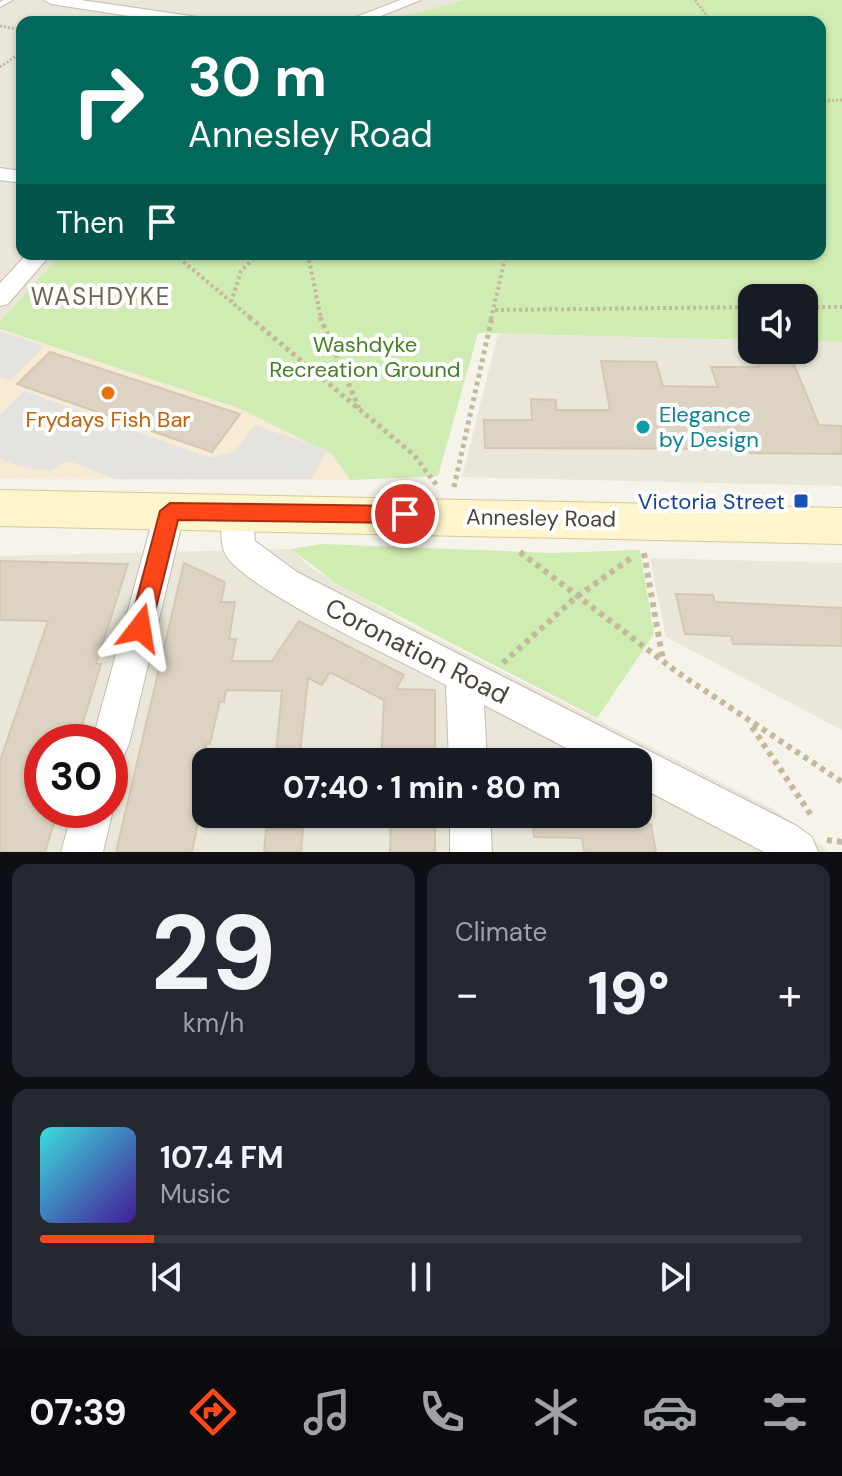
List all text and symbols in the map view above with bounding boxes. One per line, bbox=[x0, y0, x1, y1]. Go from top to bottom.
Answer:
text: 30 m bbox=[188, 40, 327, 113]
icon: right bbox=[56, 48, 160, 152]
text: Annesley Road bbox=[188, 111, 433, 158]
icon: arrive bbox=[140, 200, 184, 244]
text: Then bbox=[56, 203, 124, 242]
district label: WASHDYKE bbox=[31, 281, 171, 312]
map controls bbox=[738, 284, 818, 364]
button: sound bbox=[738, 284, 818, 364]
park label: Washdyke Recreation Ground bbox=[269, 330, 461, 384]
marker: Frydays Fish Bar bbox=[99, 384, 117, 402]
place label: Elegance by Design bbox=[659, 400, 759, 454]
place label: Frydays Fish Bar bbox=[25, 405, 191, 434]
marker: Elegance by Design bbox=[634, 418, 652, 436]
pin bbox=[371, 480, 439, 548]
place label: Victoria Street bbox=[638, 487, 785, 516]
icon: arrive bbox=[383, 492, 427, 536]
marker: Victoria Street bbox=[792, 492, 810, 510]
street label: Annesley Road bbox=[466, 502, 616, 534]
position arrow bbox=[98, 586, 182, 670]
street label: Coronation Road bbox=[319, 590, 515, 712]
speed limit sign: 30 bbox=[24, 724, 128, 828]
text: 07:40 · 1 min · 80 m bbox=[283, 768, 561, 807]
text: 29 bbox=[151, 886, 276, 1021]
text: Climate bbox=[455, 915, 547, 949]
text: 19° bbox=[587, 954, 670, 1033]
text: − bbox=[455, 965, 479, 1023]
text: + bbox=[778, 965, 802, 1023]
text: km/h bbox=[183, 1006, 244, 1040]
text: 107.4 FM bbox=[160, 1138, 284, 1177]
text: Music bbox=[160, 1177, 231, 1211]
icon: previous bbox=[145, 1255, 189, 1299]
icon: pause bbox=[399, 1255, 443, 1299]
icon: next bbox=[653, 1255, 697, 1299]
icon: directions bbox=[185, 1384, 241, 1440]
icon: music bbox=[299, 1384, 355, 1440]
icon: phone bbox=[414, 1384, 470, 1440]
icon: climate bbox=[528, 1384, 584, 1440]
icon: car bbox=[642, 1384, 698, 1440]
icon: filters bbox=[757, 1384, 813, 1440]
text: 07:39 bbox=[29, 1389, 127, 1436]

